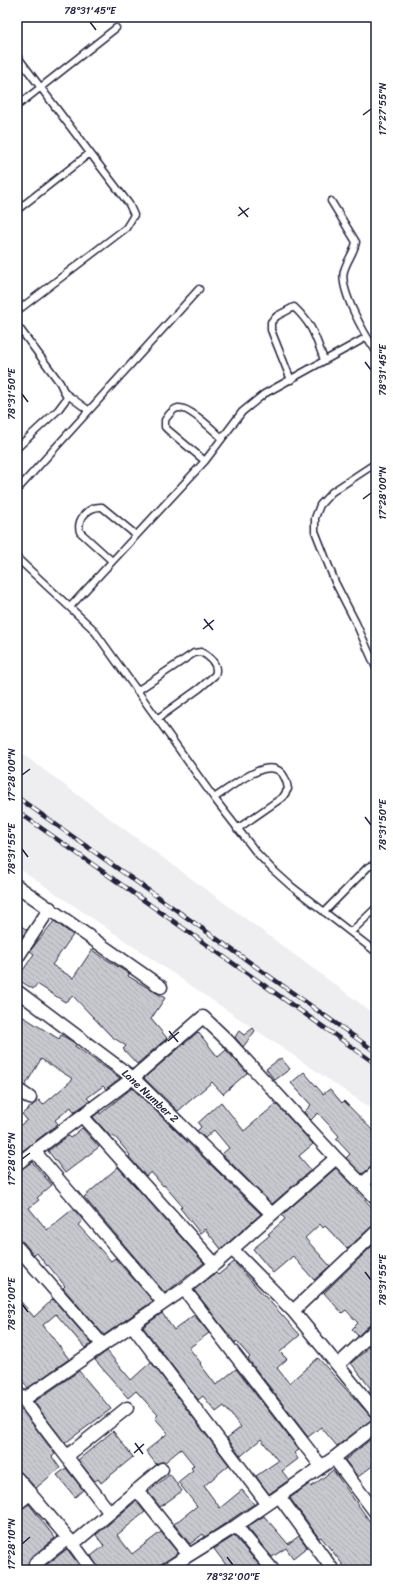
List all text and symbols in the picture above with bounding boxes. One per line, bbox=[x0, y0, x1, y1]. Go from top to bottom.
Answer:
text: 78°31'45"E bbox=[64, 2, 117, 20]
text: 17°27'55"N bbox=[374, 83, 392, 135]
text: 78°31'45"E bbox=[374, 343, 392, 396]
text: 78°31'50"E bbox=[3, 367, 21, 420]
text: 17°28'00"N bbox=[374, 466, 392, 520]
text: 17°28'00"N bbox=[3, 748, 21, 802]
text: 78°31'50"E bbox=[374, 798, 392, 851]
text: 78°31'55"E bbox=[3, 822, 21, 875]
street label: Lane Number 2 bbox=[117, 1064, 183, 1128]
text: 17°28'05"N bbox=[3, 1132, 21, 1186]
text: 78°31'55"E bbox=[374, 1253, 392, 1306]
text: 78°32'00"E bbox=[3, 1276, 21, 1331]
text: 17°28'10"N bbox=[3, 1518, 21, 1570]
text: 78°32'00"E bbox=[206, 1568, 261, 1586]

